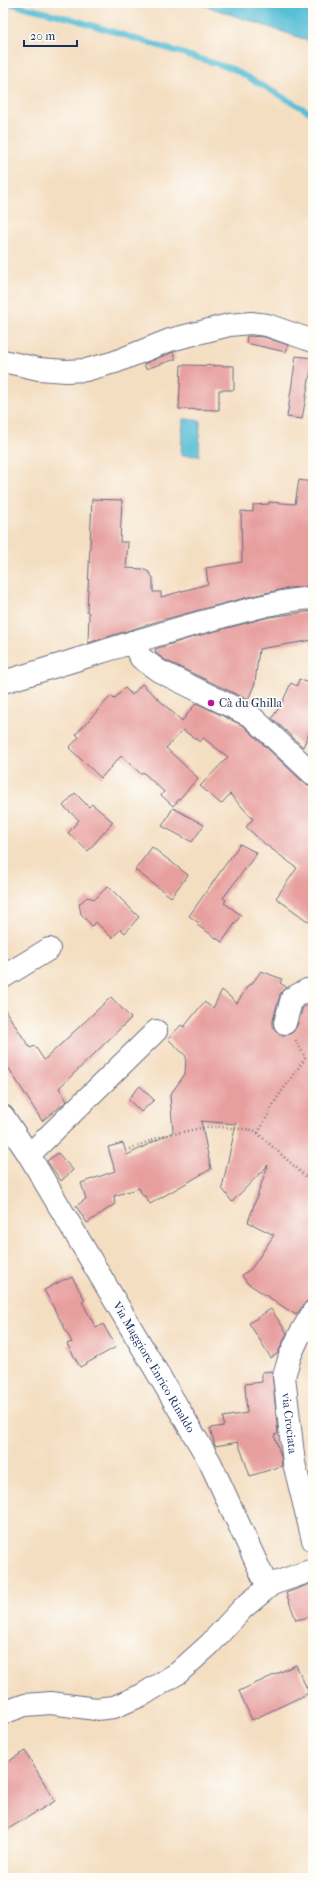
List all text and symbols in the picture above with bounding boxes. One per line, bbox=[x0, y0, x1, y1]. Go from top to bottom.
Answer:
scale bar bbox=[24, 22, 77, 48]
text: 20 m bbox=[30, 29, 55, 43]
place label: Cà du Ghilla bbox=[219, 696, 282, 710]
marker: Cà du Ghilla bbox=[206, 698, 216, 708]
street label: Via Maggiore Enrico Rinaldo bbox=[110, 1298, 198, 1435]
street label: via Crociata bbox=[279, 1392, 300, 1455]

